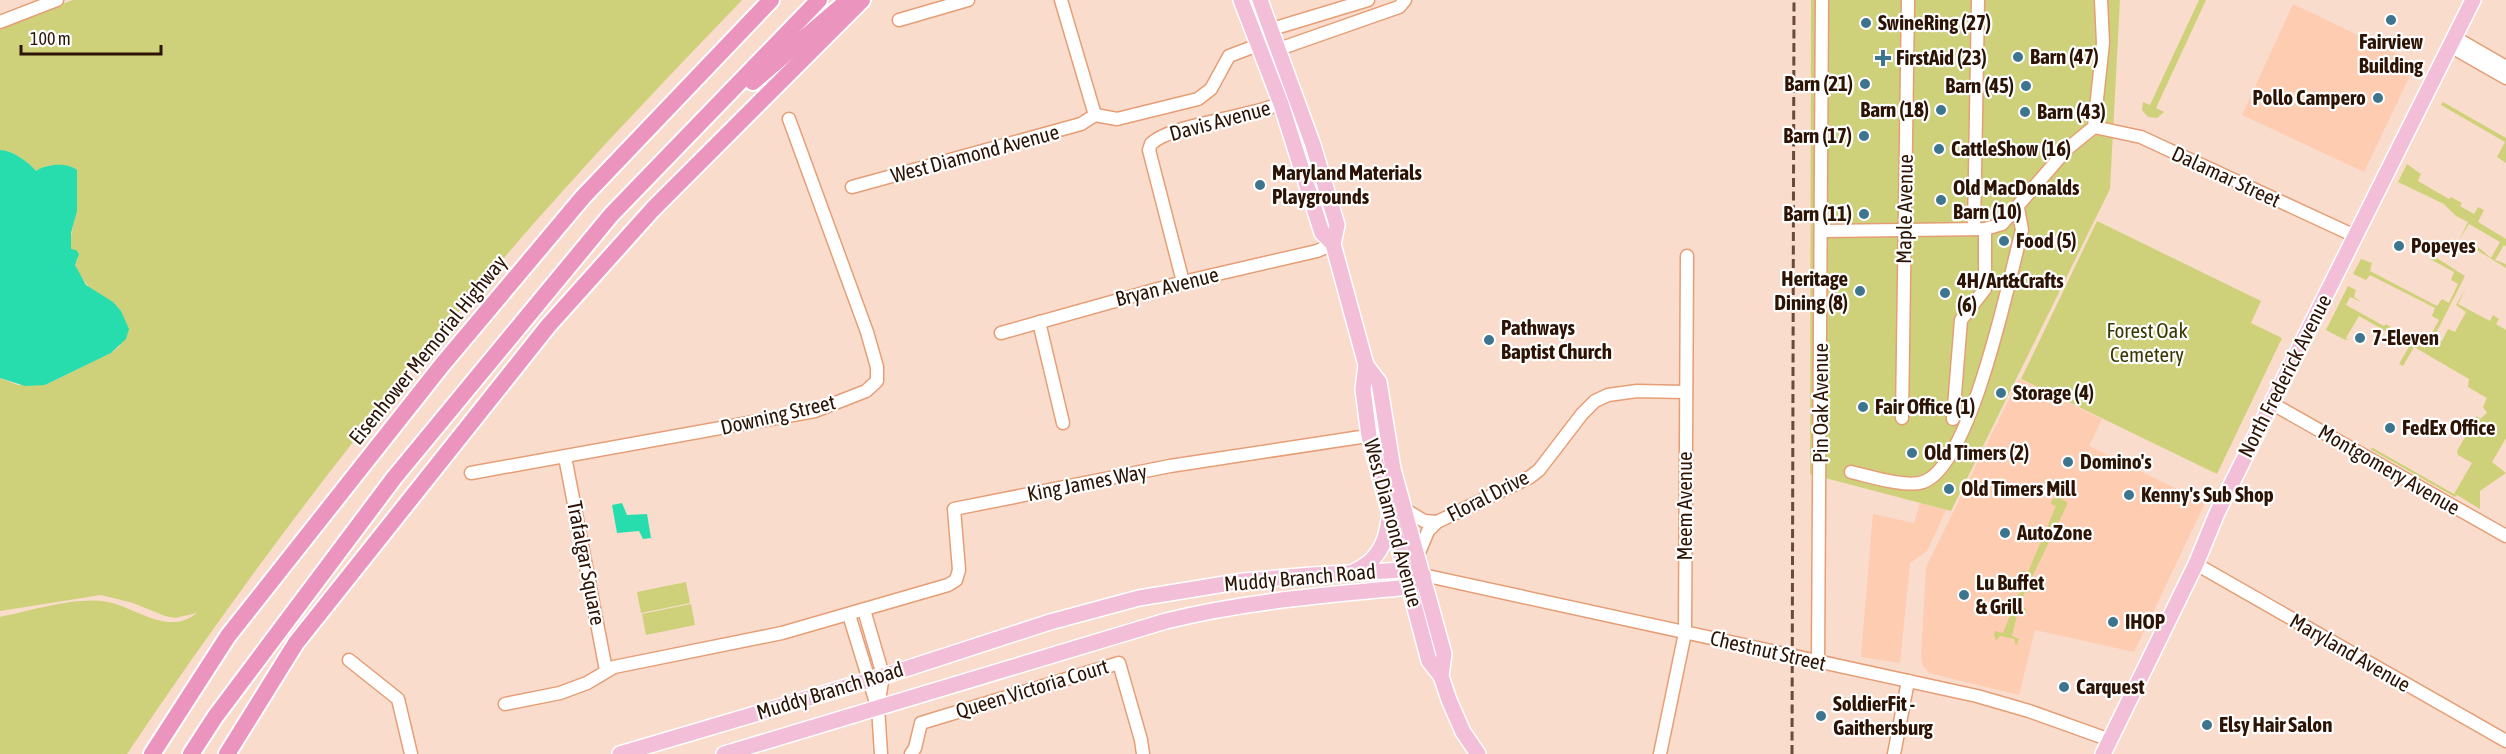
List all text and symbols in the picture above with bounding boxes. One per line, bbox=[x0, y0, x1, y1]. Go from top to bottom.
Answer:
place label: SwineRing (27) bbox=[1878, 10, 1991, 34]
marker: Fairview Building bbox=[2384, 13, 2398, 27]
marker: SwineRing (27) bbox=[1859, 16, 1873, 30]
scale bar bbox=[21, 18, 160, 56]
text: 100 m bbox=[30, 28, 71, 49]
place label: Fairview Building bbox=[2359, 29, 2424, 77]
place label: Barn (47) bbox=[2030, 44, 2099, 68]
place label: FirstAid (23) bbox=[1896, 45, 1987, 69]
marker: FirstAid (23) bbox=[1874, 49, 1892, 67]
marker: Barn (47) bbox=[2011, 50, 2025, 64]
place label: Barn (21) bbox=[1784, 71, 1853, 95]
place label: Barn (45) bbox=[1945, 73, 2014, 97]
marker: Barn (21) bbox=[1858, 77, 1872, 91]
marker: Barn (45) bbox=[2019, 79, 2033, 93]
place label: Pollo Campero bbox=[2252, 85, 2366, 109]
marker: Pollo Campero bbox=[2371, 91, 2385, 105]
street label: Davis Avenue bbox=[1167, 95, 1273, 145]
place label: Barn (18) bbox=[1860, 97, 1929, 121]
place label: Barn (43) bbox=[2037, 99, 2106, 123]
marker: Barn (18) bbox=[1934, 103, 1948, 117]
marker: Barn (43) bbox=[2018, 105, 2032, 119]
street label: West Diamond Avenue bbox=[888, 119, 1061, 187]
place label: Barn (17) bbox=[1783, 123, 1852, 147]
marker: Barn (17) bbox=[1857, 129, 1871, 143]
place label: CattleShow (16) bbox=[1951, 136, 2071, 160]
street label: Dalamar Street bbox=[2168, 141, 2284, 212]
marker: CattleShow (16) bbox=[1932, 142, 1946, 156]
street label: Maple Avenue bbox=[1891, 154, 1917, 264]
place label: Maryland Materials Playgrounds bbox=[1272, 160, 1423, 208]
place label: Old MacDonalds Barn (10) bbox=[1953, 175, 2080, 223]
marker: Maryland Materials Playgrounds bbox=[1253, 178, 1267, 192]
marker: Old MacDonalds Barn (10) bbox=[1934, 193, 1948, 207]
place label: Barn (11) bbox=[1783, 201, 1852, 225]
marker: Barn (11) bbox=[1857, 207, 1871, 221]
place label: Food (5) bbox=[2016, 228, 2077, 252]
place label: Popeyes bbox=[2411, 233, 2476, 257]
marker: Food (5) bbox=[1997, 234, 2011, 248]
marker: Popeyes bbox=[2392, 239, 2406, 253]
street label: Eisenhower Memorial Highway bbox=[343, 250, 511, 449]
street label: Bryan Avenue bbox=[1113, 262, 1221, 310]
place label: Heritage Dining (8) bbox=[1774, 266, 1848, 314]
place label: 4H/Art&Crafts (6) bbox=[1956, 268, 2064, 316]
marker: Heritage Dining (8) bbox=[1853, 284, 1867, 298]
marker: 4H/Art&Crafts (6) bbox=[1938, 286, 1952, 300]
street label: North Frederick Avenue bbox=[2233, 290, 2336, 461]
place label: Pathways Baptist Church bbox=[1501, 315, 1612, 363]
park label: Forest Oak Cemetery bbox=[2106, 318, 2188, 366]
place label: 7-Eleven bbox=[2372, 325, 2439, 349]
marker: 7-Eleven bbox=[2353, 331, 2367, 345]
marker: Pathways Baptist Church bbox=[1482, 333, 1496, 347]
street label: Pin Oak Avenue bbox=[1808, 343, 1832, 463]
place label: Storage (4) bbox=[2013, 380, 2094, 404]
marker: Storage (4) bbox=[1994, 386, 2008, 400]
street label: Downing Street bbox=[718, 389, 838, 439]
place label: Fair Office (1) bbox=[1875, 394, 1975, 418]
marker: Fair Office (1) bbox=[1856, 400, 1870, 414]
place label: FedEx Office bbox=[2402, 415, 2496, 439]
street label: Montgomery Avenue bbox=[2315, 419, 2464, 519]
marker: FedEx Office bbox=[2383, 421, 2397, 435]
street label: West Diamond Avenue bbox=[1360, 436, 1428, 609]
place label: Old Timers (2) bbox=[1924, 440, 2029, 464]
marker: Old Timers (2) bbox=[1905, 446, 1919, 460]
place label: Domino's bbox=[2080, 449, 2152, 473]
street label: Meem Avenue bbox=[1672, 451, 1696, 561]
marker: Domino's bbox=[2061, 455, 2075, 469]
street label: King James Way bbox=[1025, 459, 1149, 505]
street label: Floral Drive bbox=[1443, 464, 1532, 526]
place label: Old Timers Mill bbox=[1961, 476, 2077, 500]
marker: Old Timers Mill bbox=[1942, 482, 1956, 496]
place label: Kenny's Sub Shop bbox=[2141, 482, 2274, 506]
marker: Kenny's Sub Shop bbox=[2122, 488, 2136, 502]
street label: Trafalgar Square bbox=[563, 499, 611, 627]
place label: AutoZone bbox=[2016, 520, 2092, 544]
marker: AutoZone bbox=[1998, 526, 2012, 540]
street label: Muddy Branch Road bbox=[1223, 558, 1377, 596]
place label: Lu Buffet & Grill bbox=[1976, 570, 2044, 618]
marker: Lu Buffet & Grill bbox=[1957, 588, 1971, 602]
street label: Maryland Avenue bbox=[2286, 608, 2415, 696]
place label: IHOP bbox=[2125, 609, 2166, 633]
marker: IHOP bbox=[2106, 615, 2120, 629]
street label: Chestnut Street bbox=[1708, 625, 1828, 675]
street label: Queen Victoria Court bbox=[953, 653, 1111, 723]
street label: Muddy Branch Road bbox=[753, 656, 906, 724]
place label: Carquest bbox=[2076, 674, 2145, 698]
marker: Carquest bbox=[2057, 680, 2071, 694]
place label: SoldierFit - Gaithersburg bbox=[1833, 691, 1934, 739]
marker: SoldierFit - Gaithersburg bbox=[1814, 709, 1828, 723]
place label: Elsy Hair Salon bbox=[2219, 712, 2332, 736]
marker: Elsy Hair Salon bbox=[2200, 718, 2214, 732]

